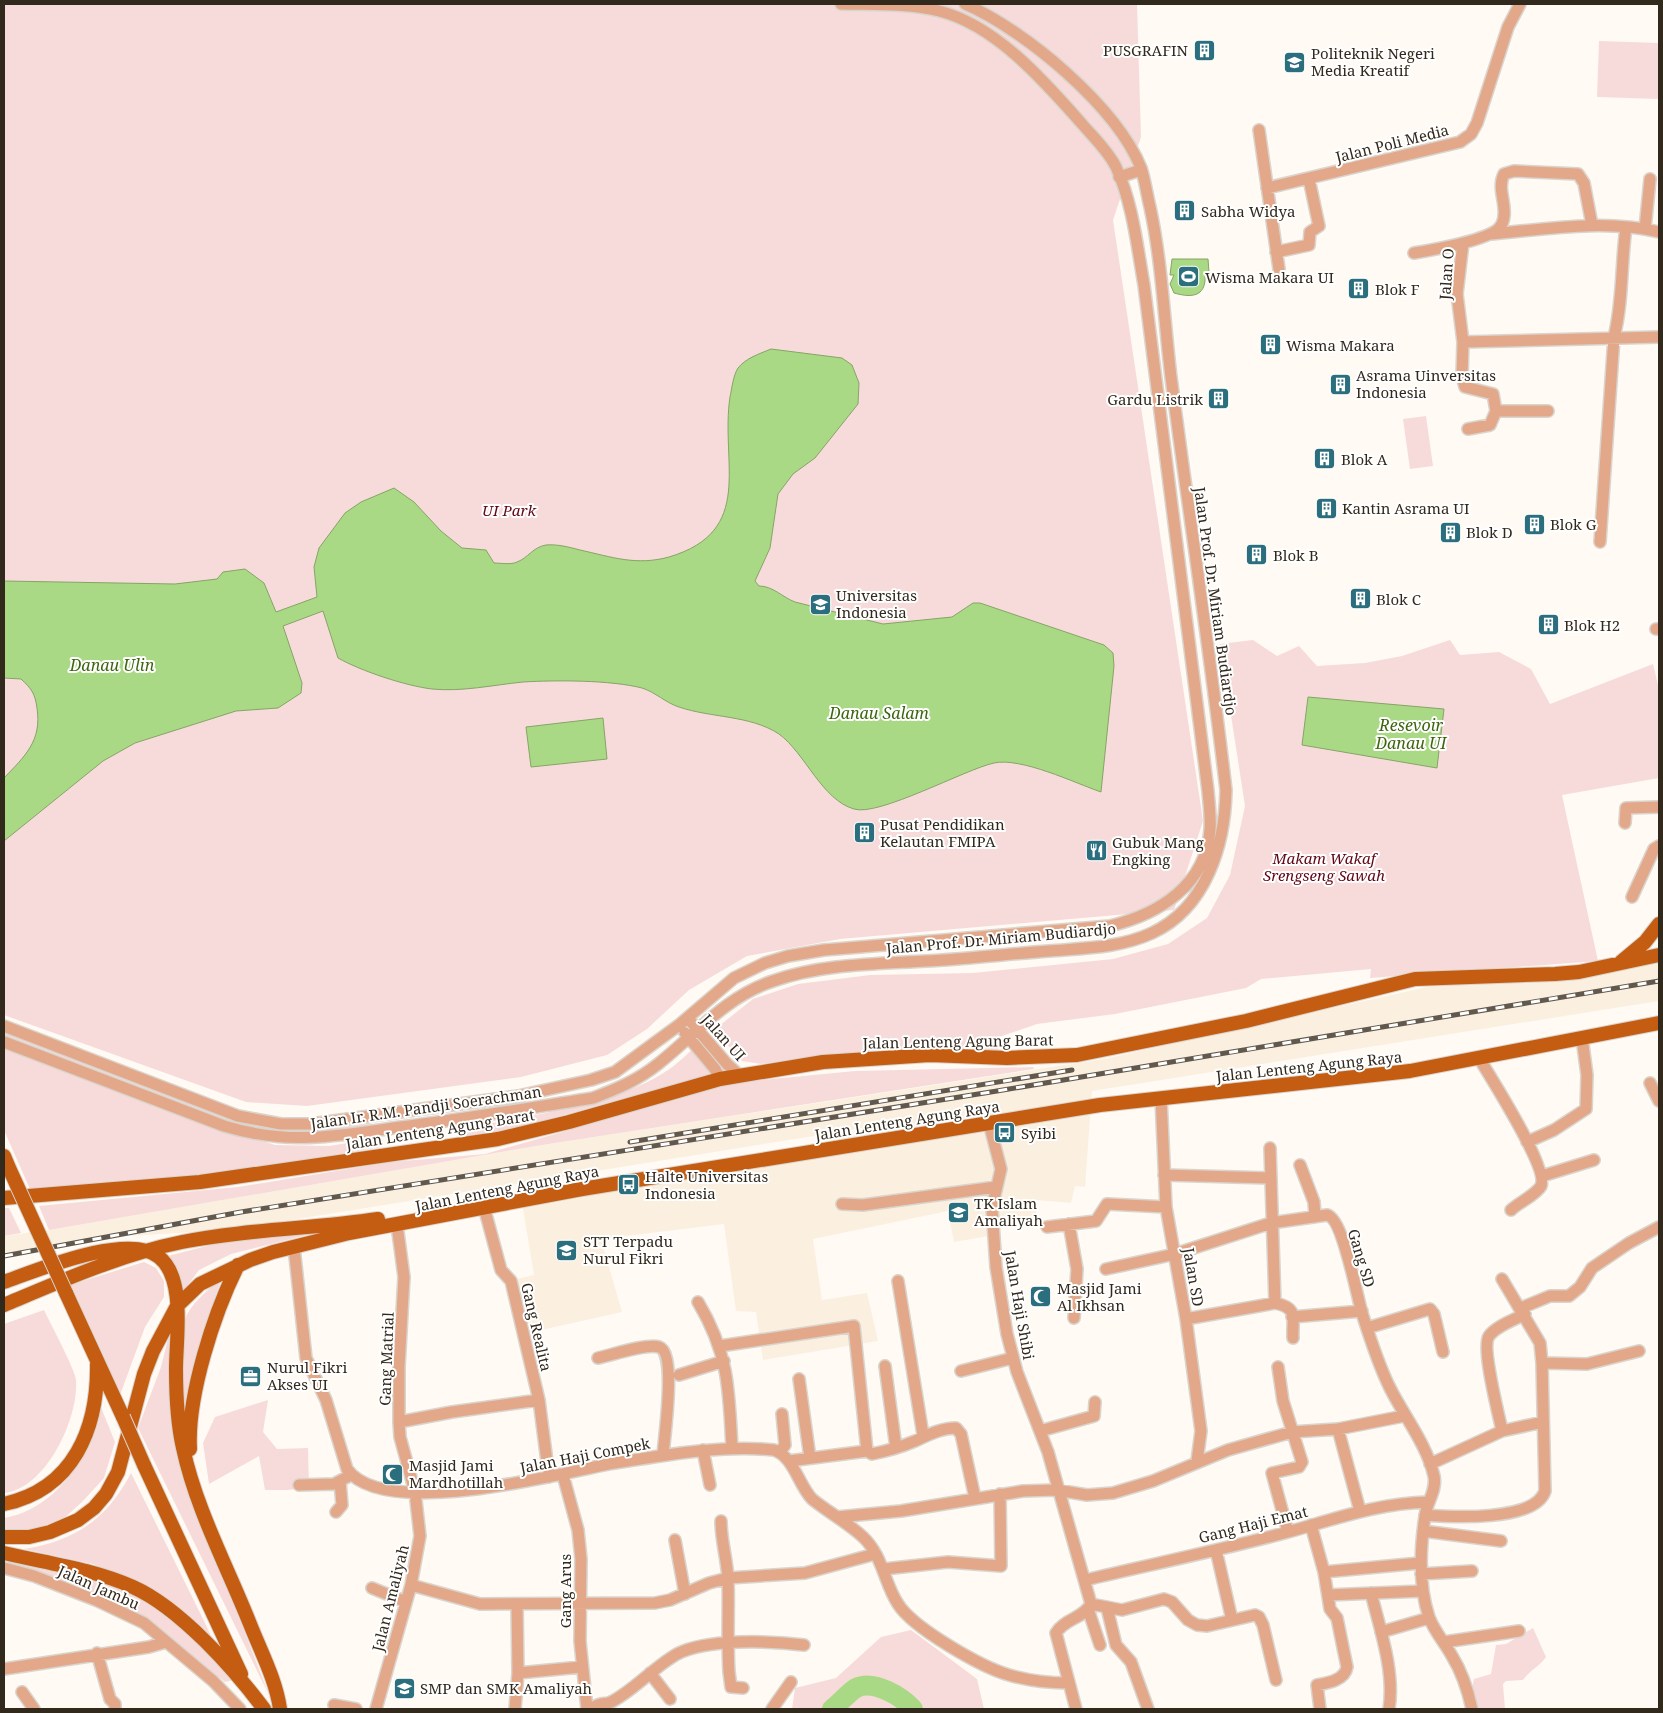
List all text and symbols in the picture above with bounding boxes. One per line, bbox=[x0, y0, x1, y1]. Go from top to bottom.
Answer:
building icon: PUSGRAFIN bbox=[1192, 38, 1216, 62]
place label: PUSGRAFIN bbox=[1103, 40, 1189, 60]
place label: Politeknik Negeri Media Kreatif bbox=[1311, 43, 1435, 80]
school or university icon: Politeknik Negeri Media Kreatif bbox=[1283, 50, 1307, 74]
street label: Jalan Poli Media bbox=[1332, 119, 1451, 167]
building icon: Sabha Widya bbox=[1173, 199, 1197, 223]
place label: Sabha Widya bbox=[1201, 201, 1295, 221]
street label: Jalan O bbox=[1434, 248, 1458, 301]
sports icon: Wisma Makara UI bbox=[1177, 265, 1201, 289]
place label: Wisma Makara UI bbox=[1205, 267, 1334, 287]
building icon: Blok F bbox=[1347, 277, 1371, 301]
place label: Blok F bbox=[1375, 279, 1420, 299]
building icon: Wisma Makara bbox=[1258, 333, 1282, 357]
place label: Wisma Makara bbox=[1286, 335, 1395, 355]
place label: Asrama Uinversitas Indonesia bbox=[1356, 365, 1496, 402]
building icon: Asrama Uinversitas Indonesia bbox=[1328, 372, 1352, 396]
building icon: Gardu Listrik bbox=[1207, 387, 1231, 411]
place label: Gardu Listrik bbox=[1107, 389, 1203, 409]
building icon: Blok A bbox=[1313, 447, 1337, 471]
place label: Blok A bbox=[1341, 449, 1388, 469]
street label: Jalan Prof. Dr. Miriam Budiardjo bbox=[1190, 484, 1242, 717]
building icon: Kantin Asrama UI bbox=[1314, 496, 1338, 520]
place label: Kantin Asrama UI bbox=[1342, 498, 1470, 518]
park label: UI Park bbox=[482, 500, 536, 520]
building icon: Blok G bbox=[1522, 512, 1546, 536]
place label: Blok G bbox=[1550, 514, 1597, 534]
building icon: Blok D bbox=[1438, 520, 1462, 544]
place label: Blok D bbox=[1466, 522, 1513, 542]
building icon: Blok B bbox=[1245, 543, 1269, 567]
place label: Blok B bbox=[1273, 545, 1319, 565]
place label: Universitas Indonesia bbox=[836, 585, 917, 622]
building icon: Blok C bbox=[1348, 587, 1372, 611]
place label: Blok C bbox=[1376, 589, 1421, 609]
school or university icon: Universitas Indonesia bbox=[808, 592, 832, 616]
building icon: Blok H2 bbox=[1536, 613, 1560, 637]
place label: Blok H2 bbox=[1564, 615, 1620, 635]
water label: Danau Ulin bbox=[69, 654, 155, 676]
water label: Danau Salam bbox=[828, 702, 930, 724]
water label: Resevoir Danau UI bbox=[1374, 714, 1448, 754]
place label: Pusat Pendidikan Kelautan FMIPA bbox=[880, 814, 1005, 851]
building icon: Pusat Pendidikan Kelautan FMIPA bbox=[852, 821, 876, 845]
place label: Gubuk Mang Engking bbox=[1112, 832, 1204, 869]
restaurant icon: Gubuk Mang Engking bbox=[1084, 839, 1108, 863]
park label: Makam Wakaf Srengseng Sawah bbox=[1263, 848, 1385, 885]
street label: Jalan Prof. Dr. Miriam Budiardjo bbox=[884, 918, 1117, 958]
street label: Jalan UI bbox=[697, 1008, 750, 1065]
street label: Jalan Lenteng Agung Barat bbox=[861, 1029, 1054, 1053]
street label: Jalan Lenteng Agung Raya bbox=[1214, 1046, 1403, 1086]
street label: Jalan Ir. R.M. Pandji Soerachman bbox=[308, 1081, 543, 1133]
street label: Jalan Lenteng Agung Raya bbox=[812, 1096, 1001, 1145]
street label: Jalan Lenteng Agung Barat bbox=[343, 1104, 536, 1154]
bus stop icon: Syibi bbox=[993, 1121, 1017, 1145]
place label: Syibi bbox=[1021, 1123, 1056, 1143]
street label: Jalan Lenteng Agung Raya bbox=[412, 1160, 601, 1216]
place label: Halte Universitas Indonesia bbox=[645, 1166, 768, 1203]
bus stop icon: Halte Universitas Indonesia bbox=[617, 1173, 641, 1197]
place label: TK Islam Amaliyah bbox=[974, 1193, 1044, 1230]
school or university icon: TK Islam Amaliyah bbox=[946, 1200, 970, 1224]
street label: Gang SD bbox=[1344, 1226, 1380, 1290]
place label: STT Terpadu Nurul Fikri bbox=[583, 1231, 674, 1268]
school or university icon: STT Terpadu Nurul Fikri bbox=[555, 1238, 579, 1262]
street label: Jalan SD bbox=[1179, 1245, 1209, 1308]
street label: Jalan Haji Shibi bbox=[1000, 1248, 1039, 1361]
place label: Masjid Jami Al Ikhsan bbox=[1057, 1278, 1142, 1315]
street label: Gang Realita bbox=[517, 1281, 557, 1373]
mosque icon: Masjid Jami Al Ikhsan bbox=[1029, 1285, 1053, 1309]
street label: Gang Matrial bbox=[374, 1312, 398, 1406]
place label: Nurul Fikri Akses UI bbox=[267, 1357, 348, 1394]
office icon: Nurul Fikri Akses UI bbox=[239, 1364, 263, 1388]
street label: Jalan Haji Compek bbox=[517, 1433, 652, 1478]
place label: Masjid Jami Mardhotillah bbox=[409, 1455, 504, 1492]
mosque icon: Masjid Jami Mardhotillah bbox=[381, 1462, 405, 1486]
street label: Gang Haji Emat bbox=[1196, 1501, 1310, 1547]
street label: Jalan Amaliyah bbox=[367, 1542, 413, 1655]
street label: Gang Arus bbox=[555, 1553, 575, 1628]
street label: Jalan Jambu bbox=[54, 1560, 143, 1614]
school or university icon: SMP dan SMK Amaliyah bbox=[392, 1676, 416, 1700]
place label: SMP dan SMK Amaliyah bbox=[420, 1678, 593, 1698]

